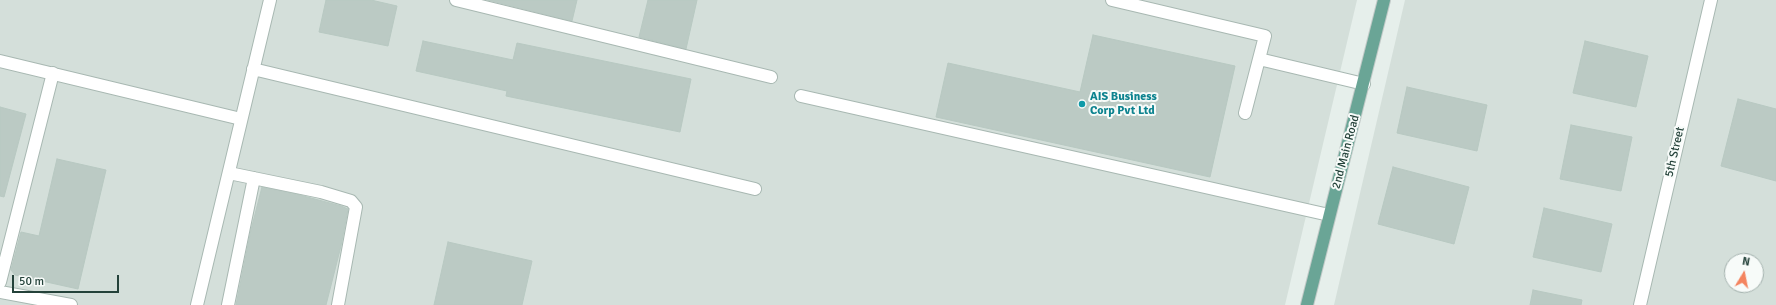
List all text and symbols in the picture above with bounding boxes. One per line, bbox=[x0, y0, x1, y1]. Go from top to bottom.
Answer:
place label: AIS Business Corp Pvt Ltd bbox=[1090, 90, 1157, 118]
marker: AIS Business Corp Pvt Ltd bbox=[1077, 99, 1087, 109]
street label: 2nd Main Road bbox=[1329, 113, 1363, 191]
street label: 5th Street bbox=[1662, 125, 1688, 179]
north arrow bbox=[1724, 253, 1764, 293]
text: N bbox=[1741, 255, 1751, 269]
scale bar bbox=[14, 267, 121, 293]
text: 50 m bbox=[19, 274, 44, 289]

